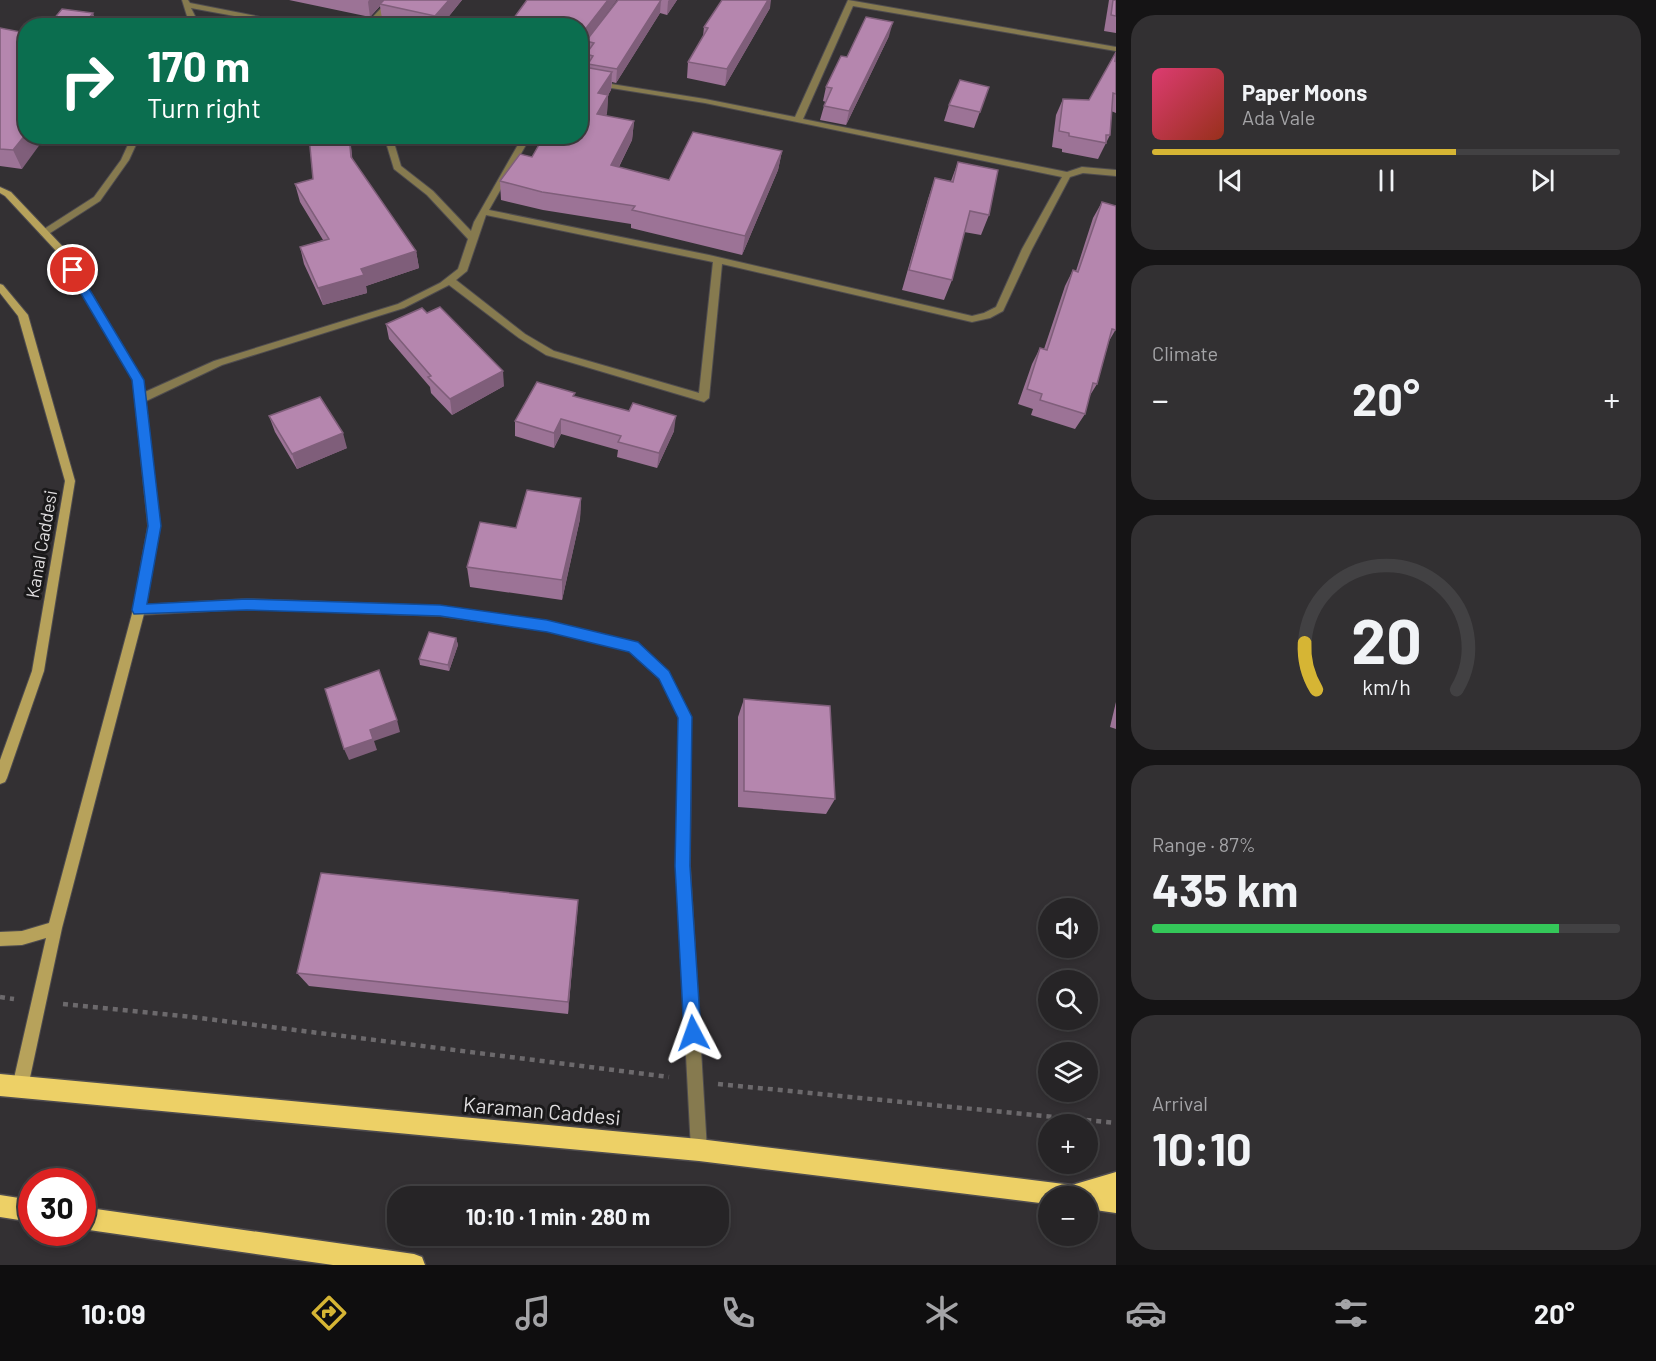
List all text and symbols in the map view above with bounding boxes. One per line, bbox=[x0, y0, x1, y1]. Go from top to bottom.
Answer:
text: 170 m bbox=[147, 40, 250, 90]
icon: right bbox=[48, 42, 126, 120]
text: Paper Moons bbox=[1242, 79, 1367, 105]
text: Turn right bbox=[147, 91, 261, 123]
text: Ada Vale bbox=[1242, 105, 1315, 129]
icon: previous bbox=[1214, 164, 1247, 197]
icon: pause bbox=[1370, 164, 1403, 197]
icon: next bbox=[1526, 164, 1559, 197]
pin bbox=[47, 244, 98, 295]
icon: arrive bbox=[56, 253, 89, 286]
text: Climate bbox=[1152, 341, 1218, 365]
text: 20° bbox=[1352, 371, 1420, 425]
text: − bbox=[1152, 379, 1169, 419]
text: + bbox=[1604, 379, 1620, 419]
street label: Kanal Caddesi bbox=[21, 488, 61, 600]
text: 20 bbox=[1351, 602, 1421, 676]
text: km/h bbox=[1362, 674, 1410, 699]
text: Range · 87% bbox=[1152, 832, 1256, 856]
text: 435 km bbox=[1152, 862, 1298, 916]
map controls bbox=[1038, 898, 1098, 1246]
button: sound bbox=[1038, 898, 1098, 958]
button: search bbox=[1038, 970, 1098, 1030]
position arrow bbox=[661, 1001, 725, 1065]
button: layers bbox=[1038, 1042, 1098, 1102]
street label: Karaman Caddesi bbox=[462, 1091, 622, 1129]
text: Arrival bbox=[1152, 1091, 1208, 1115]
button: + bbox=[1038, 1114, 1098, 1174]
text: 10:10 bbox=[1152, 1121, 1252, 1175]
speed limit sign: 30 bbox=[18, 1168, 96, 1246]
button: − bbox=[1038, 1186, 1098, 1246]
text: 10:10 · 1 min · 280 m bbox=[466, 1203, 650, 1229]
icon: directions bbox=[308, 1292, 350, 1334]
icon: music bbox=[512, 1292, 554, 1334]
icon: phone bbox=[717, 1292, 759, 1334]
icon: climate bbox=[921, 1292, 963, 1334]
icon: car bbox=[1125, 1292, 1167, 1334]
icon: filters bbox=[1330, 1292, 1372, 1334]
text: 10:09 bbox=[81, 1297, 146, 1329]
text: 20° bbox=[1534, 1297, 1575, 1329]

